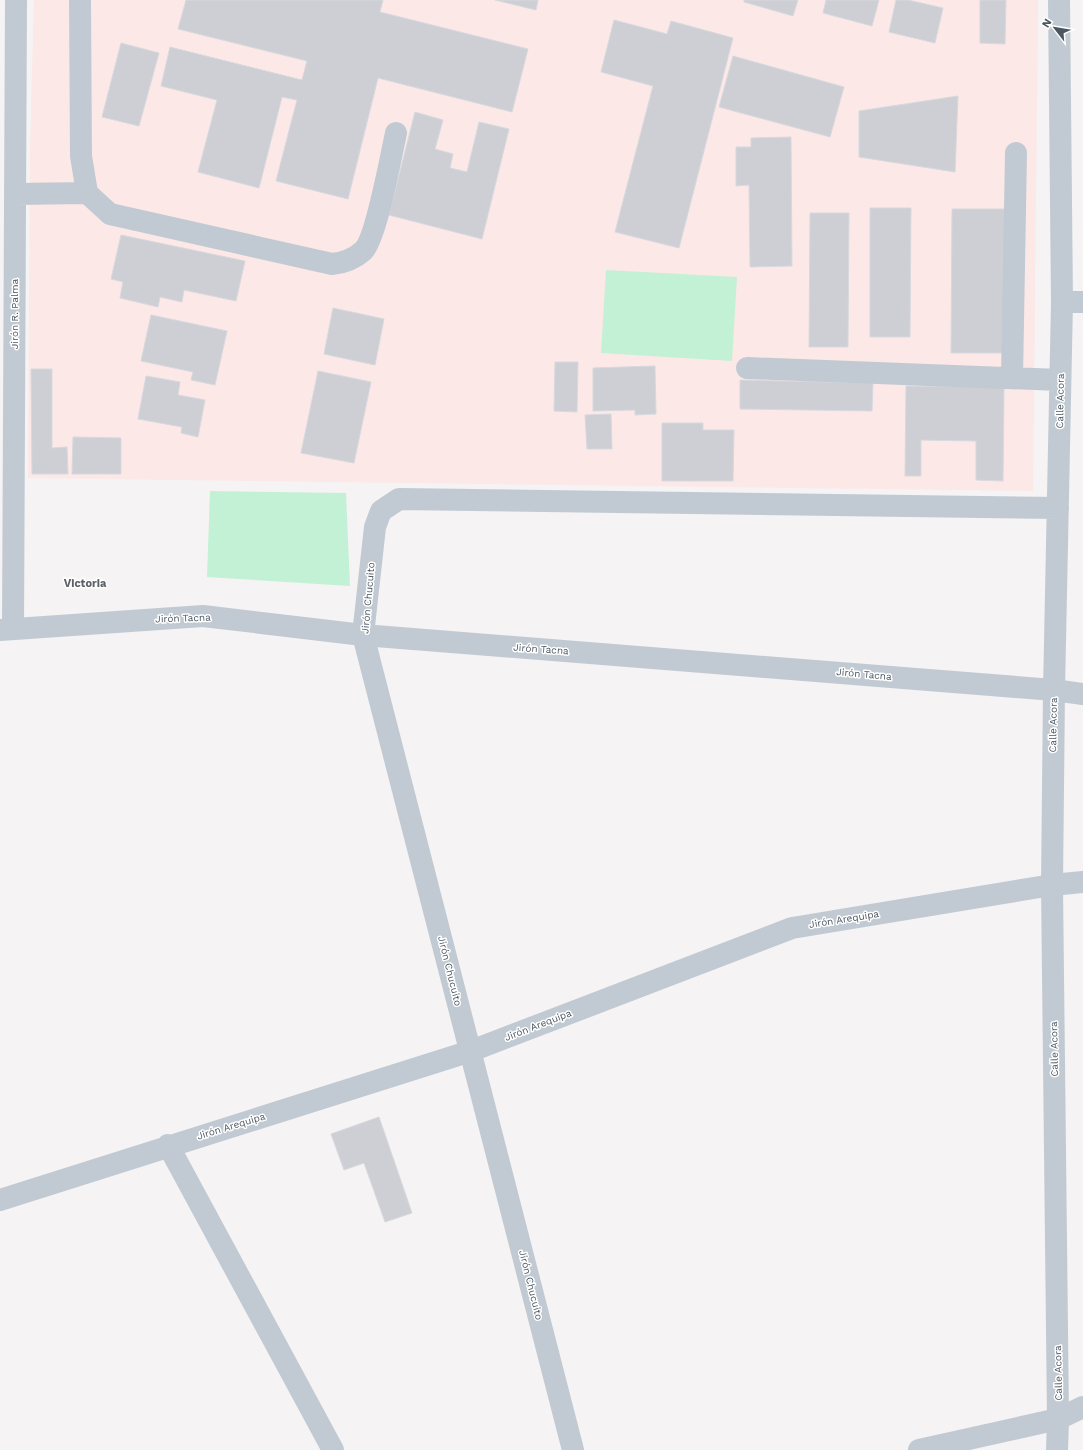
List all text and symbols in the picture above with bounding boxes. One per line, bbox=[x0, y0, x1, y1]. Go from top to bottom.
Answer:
north arrow bbox=[1035, 8, 1075, 48]
text: N bbox=[1039, 16, 1055, 30]
street label: Jirón R. Palma bbox=[9, 278, 20, 349]
street label: Calle Acora bbox=[1054, 373, 1066, 429]
street label: Jirón Chucuito bbox=[359, 562, 377, 634]
district label: Victoria bbox=[64, 577, 107, 590]
street label: Jirón Tacna bbox=[155, 612, 211, 624]
street label: Jirón Tacna bbox=[513, 642, 569, 656]
street label: Jirón Tacna bbox=[836, 666, 893, 682]
street label: Calle Acora bbox=[1047, 697, 1059, 753]
street label: Jirón Arequipa bbox=[808, 908, 880, 930]
street label: Jirón Chucuito bbox=[436, 935, 464, 1007]
street label: Jirón Arequipa bbox=[503, 1007, 573, 1043]
street label: Calle Acora bbox=[1048, 1021, 1060, 1077]
street label: Jirón Arequipa bbox=[196, 1110, 267, 1142]
street label: Jirón Chucuito bbox=[517, 1249, 545, 1321]
street label: Calle Acora bbox=[1052, 1345, 1064, 1401]

